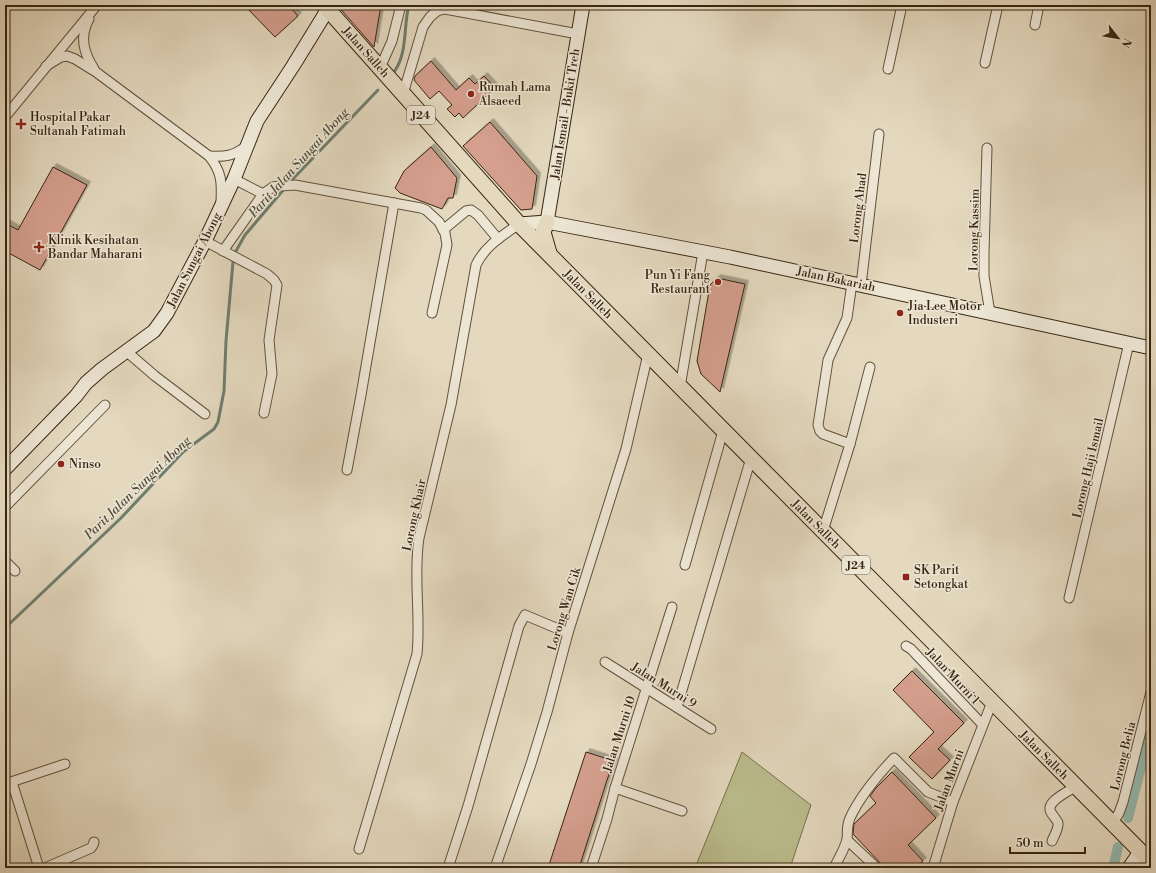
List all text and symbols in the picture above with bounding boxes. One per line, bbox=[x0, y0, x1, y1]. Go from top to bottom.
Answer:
north arrow bbox=[1098, 18, 1138, 58]
street label: Jalan Salleh bbox=[338, 23, 393, 81]
text: N bbox=[1117, 35, 1134, 50]
street label: Jalan Ismail - Bukit Treh bbox=[548, 48, 583, 182]
place label: Rumah Lama Alsaeed bbox=[478, 80, 552, 109]
marker: Rumah Lama Alsaeed bbox=[466, 89, 476, 99]
water label: Parit Jalan Sungai Abong bbox=[245, 104, 353, 221]
road number: J24 bbox=[407, 106, 435, 124]
place label: Hospital Pakar Sultanah Fatimah bbox=[30, 110, 126, 139]
marker: Hospital Pakar Sultanah Fatimah bbox=[15, 118, 27, 130]
street label: Lorong Ahad bbox=[847, 172, 870, 244]
street label: Lorong Kassim bbox=[966, 188, 983, 271]
street label: Jalan Sungai Abong bbox=[163, 209, 225, 311]
place label: Klinik Kesihatan Bandar Maharani bbox=[47, 233, 142, 262]
marker: Klinik Kesihatan Bandar Maharani bbox=[33, 241, 45, 253]
street label: Jalan Bakariah bbox=[794, 264, 877, 295]
street label: Jalan Salleh bbox=[559, 266, 615, 322]
place label: Pun Yi Fang Restaurant bbox=[645, 268, 711, 297]
marker: Pun Yi Fang Restaurant bbox=[713, 277, 723, 287]
place label: Jia Lee Motor Industeri bbox=[907, 299, 982, 328]
marker: Jia Lee Motor Industeri bbox=[895, 308, 905, 318]
street label: Lorong Haji Ismail bbox=[1070, 416, 1107, 520]
water label: Parit Jalan Sungai Abong bbox=[80, 432, 195, 543]
place label: Ninso bbox=[69, 457, 101, 472]
marker: Ninso bbox=[56, 459, 66, 469]
street label: Lorong Khair bbox=[400, 478, 429, 553]
street label: Jalan Salleh bbox=[787, 496, 843, 552]
road number: J24 bbox=[842, 556, 870, 574]
place label: SK Parit Setongkat bbox=[914, 563, 969, 592]
street label: Lorong Wan Cik bbox=[545, 565, 585, 653]
marker: SK Parit Setongkat bbox=[901, 572, 911, 582]
street label: Jalan Murni 1 bbox=[922, 644, 983, 708]
street label: Jalan Murni 9 bbox=[627, 659, 699, 711]
street label: Jalan Murni 10 bbox=[600, 694, 639, 775]
street label: Lorong Belia bbox=[1108, 719, 1139, 792]
street label: Jalan Salleh bbox=[1015, 727, 1071, 783]
street label: Jalan Murni bbox=[931, 747, 968, 814]
scale bar bbox=[1010, 829, 1085, 855]
text: 50 m bbox=[1016, 836, 1044, 851]

